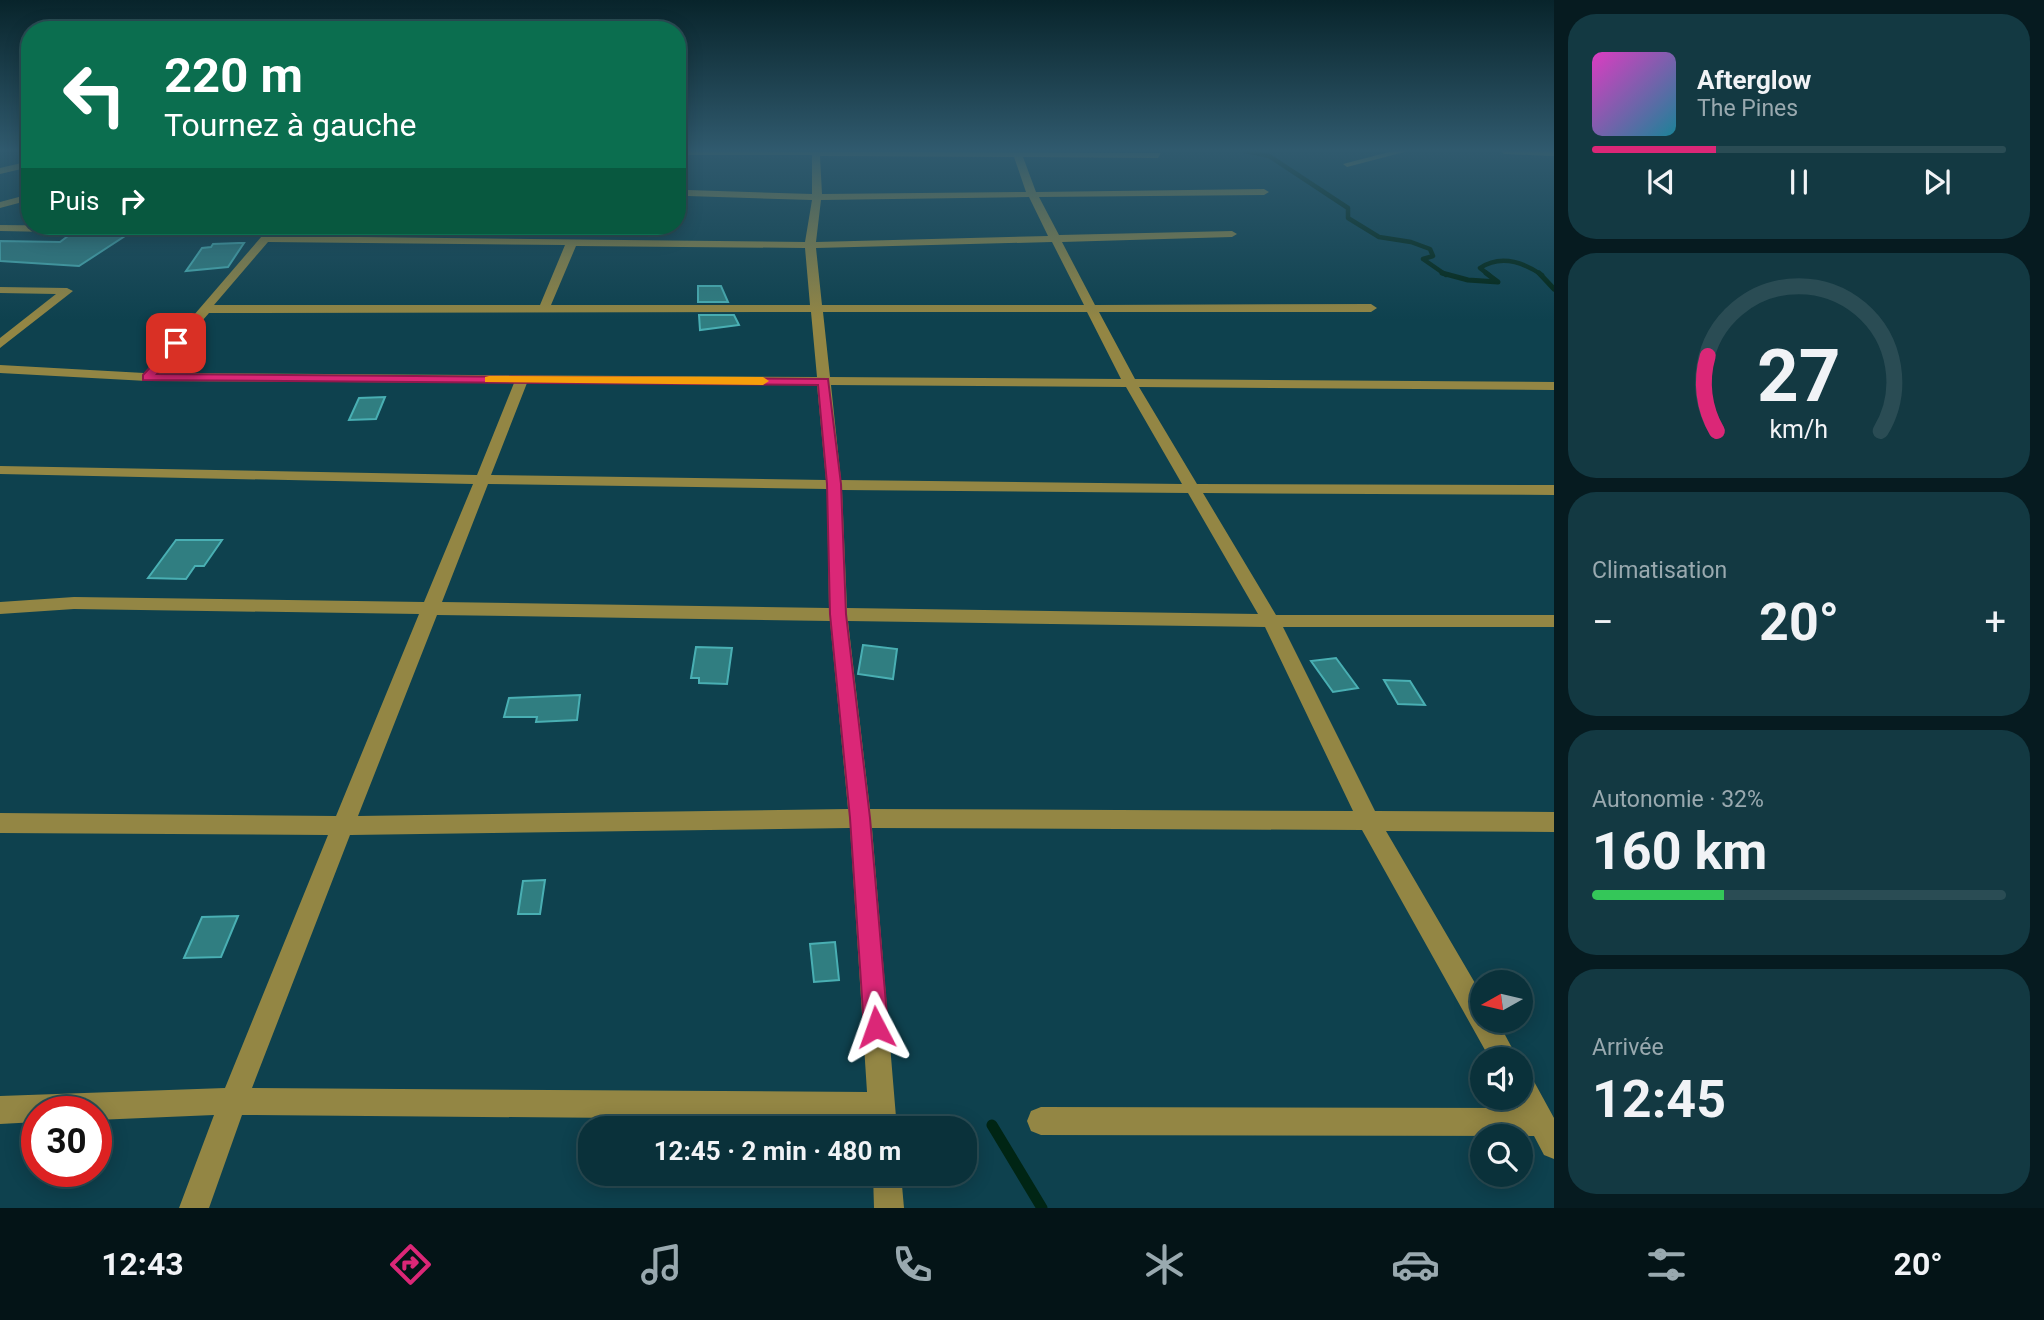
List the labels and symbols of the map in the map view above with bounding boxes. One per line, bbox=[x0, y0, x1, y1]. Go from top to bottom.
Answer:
pin bbox=[146, 313, 206, 373]
north arrow bbox=[1470, 970, 1533, 1032]
position arrow bbox=[839, 990, 913, 1064]
speed limit sign: 30 bbox=[21, 1096, 112, 1187]

